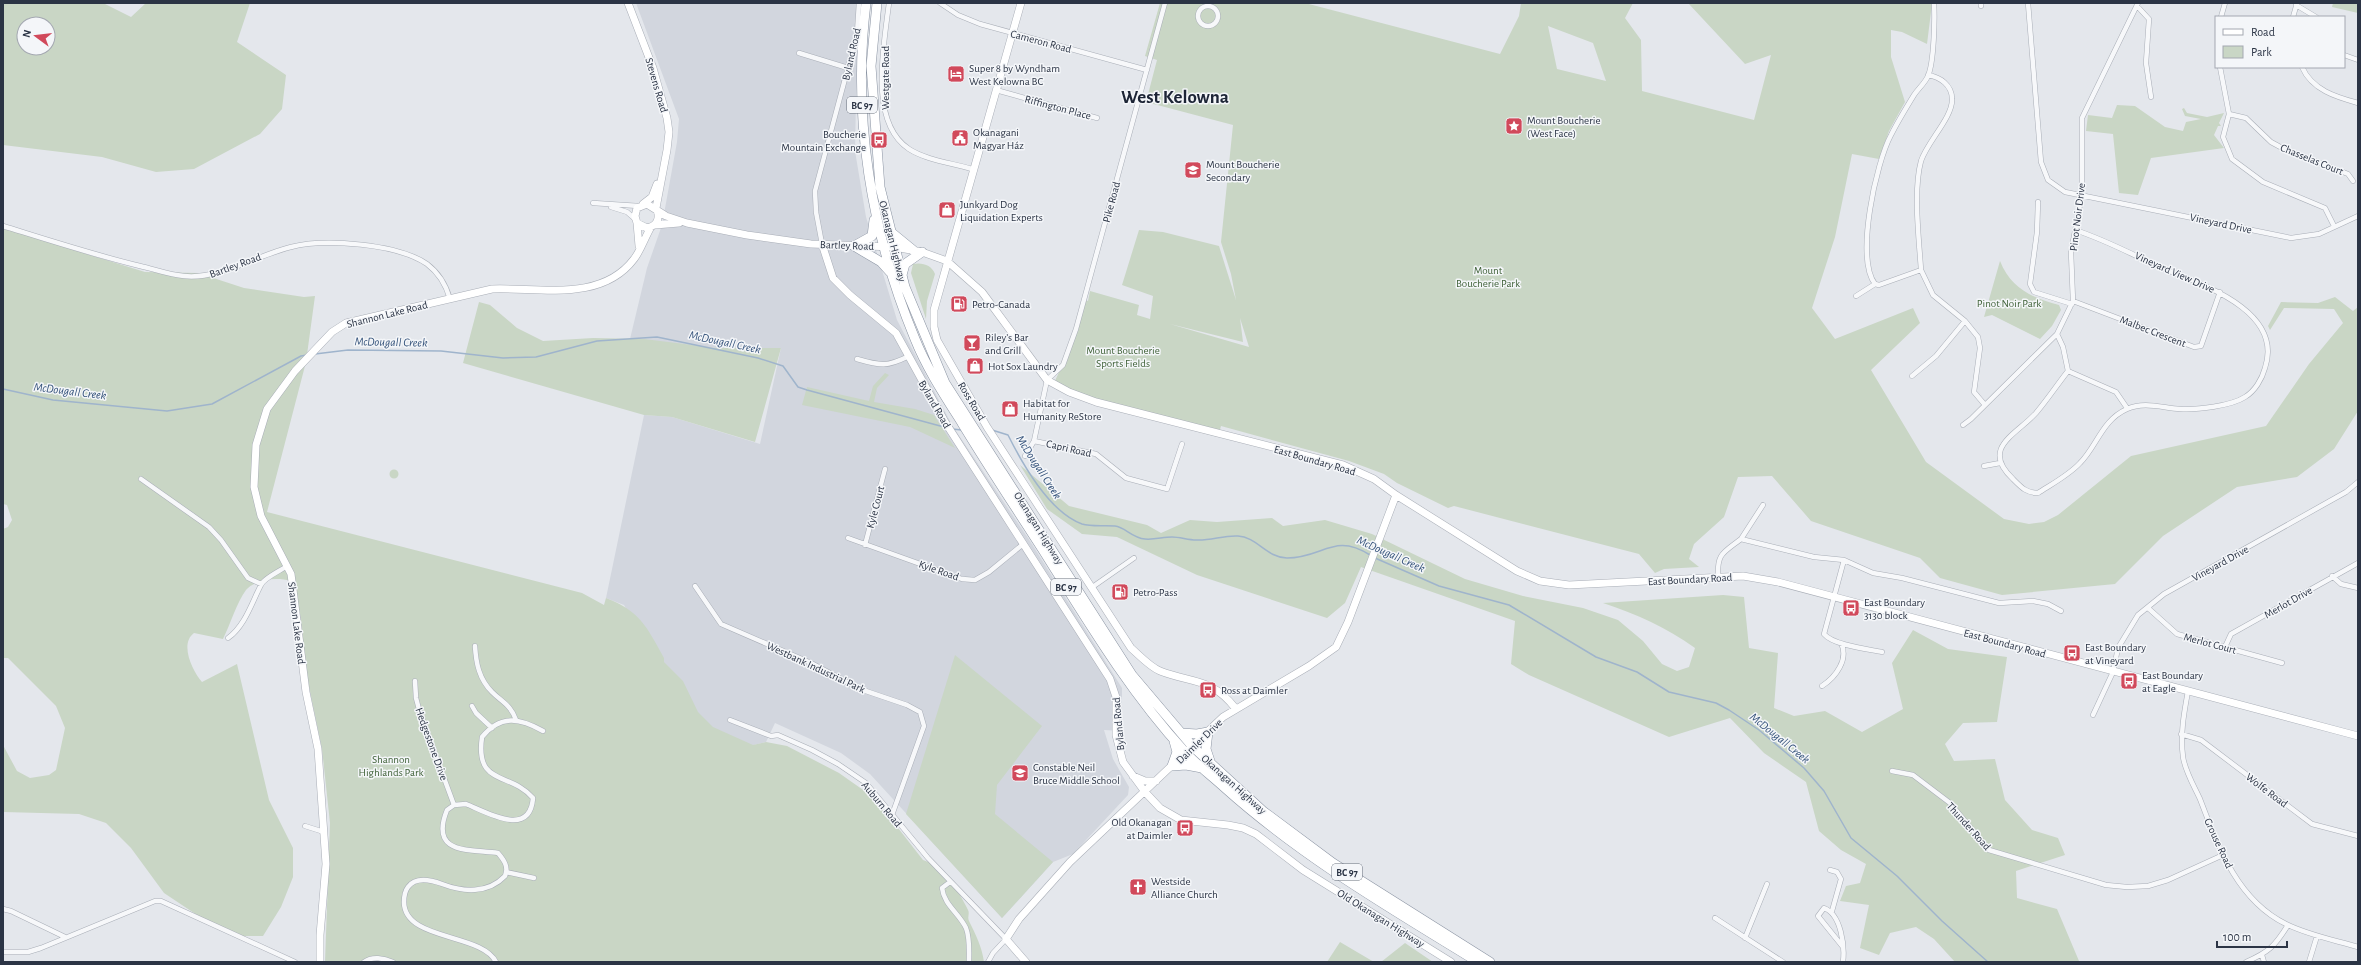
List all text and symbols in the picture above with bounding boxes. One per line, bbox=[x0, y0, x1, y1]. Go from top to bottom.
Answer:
north arrow bbox=[16, 16, 56, 56]
legend bbox=[2215, 16, 2345, 68]
text: Road bbox=[2251, 26, 2275, 38]
street label: Byland Road bbox=[840, 27, 863, 81]
text: N bbox=[21, 28, 33, 39]
street label: Cameron Road bbox=[1009, 28, 1073, 55]
street label: Westgate Road bbox=[880, 46, 891, 110]
text: Park bbox=[2251, 46, 2272, 58]
street label: Stevens Road bbox=[643, 56, 670, 114]
place label: Super 8 by Wyndham West Kelowna BC bbox=[969, 63, 1060, 87]
hotel icon: Super 8 by Wyndham West Kelowna BC bbox=[946, 64, 966, 84]
district label: West Kelowna bbox=[1121, 88, 1229, 107]
street label: Riffington Place bbox=[1024, 93, 1092, 122]
road number: BC 97 bbox=[847, 97, 877, 113]
place label: Mount Boucherie (West Face) bbox=[1527, 115, 1600, 139]
place icon: Mount Boucherie (West Face) bbox=[1504, 116, 1524, 136]
place label: Okanagani Magyar Ház bbox=[973, 127, 1024, 151]
public building icon: Okanagani Magyar Ház bbox=[950, 128, 970, 148]
place label: Boucherie Mountain Exchange bbox=[781, 129, 866, 153]
bus stop icon: Boucherie Mountain Exchange bbox=[869, 130, 889, 150]
street label: Chasselas Court bbox=[2279, 142, 2345, 177]
place label: Mount Boucherie Secondary bbox=[1206, 159, 1279, 183]
school or university icon: Mount Boucherie Secondary bbox=[1183, 160, 1203, 180]
street label: Pike Road bbox=[1101, 180, 1122, 224]
street label: Pinot Noir Drive bbox=[2068, 182, 2087, 252]
street label: Okanagan Highway bbox=[877, 199, 908, 283]
place label: Junkyard Dog Liquidation Experts bbox=[960, 199, 1043, 223]
shop icon: Junkyard Dog Liquidation Experts bbox=[937, 200, 957, 220]
street label: Vineyard Drive bbox=[2189, 212, 2253, 235]
street label: Bartley Road bbox=[820, 239, 875, 252]
street label: Vineyard View Drive bbox=[2133, 250, 2216, 295]
street label: Bartley Road bbox=[208, 251, 263, 280]
park label: Mount Boucherie Park bbox=[1456, 265, 1520, 289]
fuel station icon: Petro-Canada bbox=[949, 294, 969, 314]
park label: Pinot Noir Park bbox=[1977, 298, 2041, 309]
street label: Shannon Lake Road bbox=[345, 299, 429, 330]
place label: Petro-Canada bbox=[972, 299, 1030, 310]
street label: Malbec Crescent bbox=[2118, 314, 2188, 349]
water label: McDougall Creek bbox=[688, 329, 762, 356]
place label: Riley’s Bar and Grill bbox=[985, 332, 1029, 356]
bar icon: Riley’s Bar and Grill bbox=[962, 333, 982, 353]
water label: McDougall Creek bbox=[354, 335, 428, 349]
park label: Mount Boucherie Sports Fields bbox=[1086, 345, 1160, 369]
shop icon: Hot Sox Laundry bbox=[965, 356, 985, 376]
place label: Hot Sox Laundry bbox=[988, 361, 1058, 372]
street label: Byland Road bbox=[916, 378, 953, 430]
street label: Ross Road bbox=[956, 380, 987, 423]
water label: McDougall Creek bbox=[33, 381, 107, 401]
place label: Habitat for Humanity ReStore bbox=[1023, 398, 1101, 422]
shop icon: Habitat for Humanity ReStore bbox=[1000, 399, 1020, 419]
water label: McDougall Creek bbox=[1014, 433, 1064, 501]
street label: Capri Road bbox=[1045, 438, 1093, 459]
street label: East Boundary Road bbox=[1273, 444, 1357, 478]
street label: Kyle Court bbox=[865, 484, 887, 530]
street label: Okanagan Highway bbox=[1012, 490, 1065, 567]
water label: McDougall Creek bbox=[1355, 534, 1427, 575]
street label: Vineyard Drive bbox=[2190, 543, 2250, 584]
street label: Kyle Road bbox=[917, 558, 961, 583]
street label: East Boundary Road bbox=[1647, 572, 1733, 587]
road number: BC 97 bbox=[1051, 579, 1081, 595]
street label: Shannon Lake Road bbox=[286, 581, 307, 665]
fuel station icon: Petro-Pass bbox=[1110, 582, 1130, 602]
street label: Merlot Drive bbox=[2262, 584, 2314, 621]
place label: Petro-Pass bbox=[1133, 587, 1177, 598]
place label: East Boundary 3130 block bbox=[1864, 597, 1925, 621]
bus stop icon: East Boundary 3130 block bbox=[1841, 598, 1861, 618]
street label: East Boundary Road bbox=[1963, 627, 2047, 660]
street label: Merlot Court bbox=[2182, 631, 2238, 656]
street label: Westbank Industrial Park bbox=[765, 640, 867, 695]
place label: East Boundary at Vineyard bbox=[2085, 642, 2146, 666]
bus stop icon: East Boundary at Vineyard bbox=[2062, 643, 2082, 663]
place label: East Boundary at Eagle bbox=[2142, 670, 2203, 694]
bus stop icon: East Boundary at Eagle bbox=[2119, 671, 2139, 691]
bus stop icon: Ross at Daimler bbox=[1198, 680, 1218, 700]
place label: Ross at Daimler bbox=[1221, 685, 1288, 696]
street label: Byland Road bbox=[1111, 697, 1126, 751]
street label: Hedgestone Drive bbox=[413, 706, 450, 782]
water label: McDougall Creek bbox=[1748, 710, 1812, 766]
street label: Daimler Drive bbox=[1174, 717, 1225, 766]
street label: Okanagan Highway bbox=[1199, 752, 1268, 816]
park label: Shannon Highlands Park bbox=[358, 754, 424, 778]
place label: Constable Neil Bruce Middle School bbox=[1033, 762, 1120, 786]
school or university icon: Constable Neil Bruce Middle School bbox=[1010, 763, 1030, 783]
street label: Wolfe Road bbox=[2244, 771, 2290, 810]
street label: Auburn Road bbox=[859, 779, 904, 829]
street label: Thunder Road bbox=[1944, 800, 1993, 853]
place label: Old Okanagan at Daimler bbox=[1111, 817, 1172, 841]
street label: Grouse Road bbox=[2202, 817, 2235, 870]
bus stop icon: Old Okanagan at Daimler bbox=[1175, 818, 1195, 838]
road number: BC 97 bbox=[1332, 864, 1362, 880]
place label: Westside Alliance Church bbox=[1151, 876, 1218, 900]
church icon: Westside Alliance Church bbox=[1128, 877, 1148, 897]
street label: Old Okanagan Highway bbox=[1335, 887, 1426, 950]
scale bar bbox=[2217, 923, 2287, 949]
text: 100 m bbox=[2223, 931, 2251, 943]

